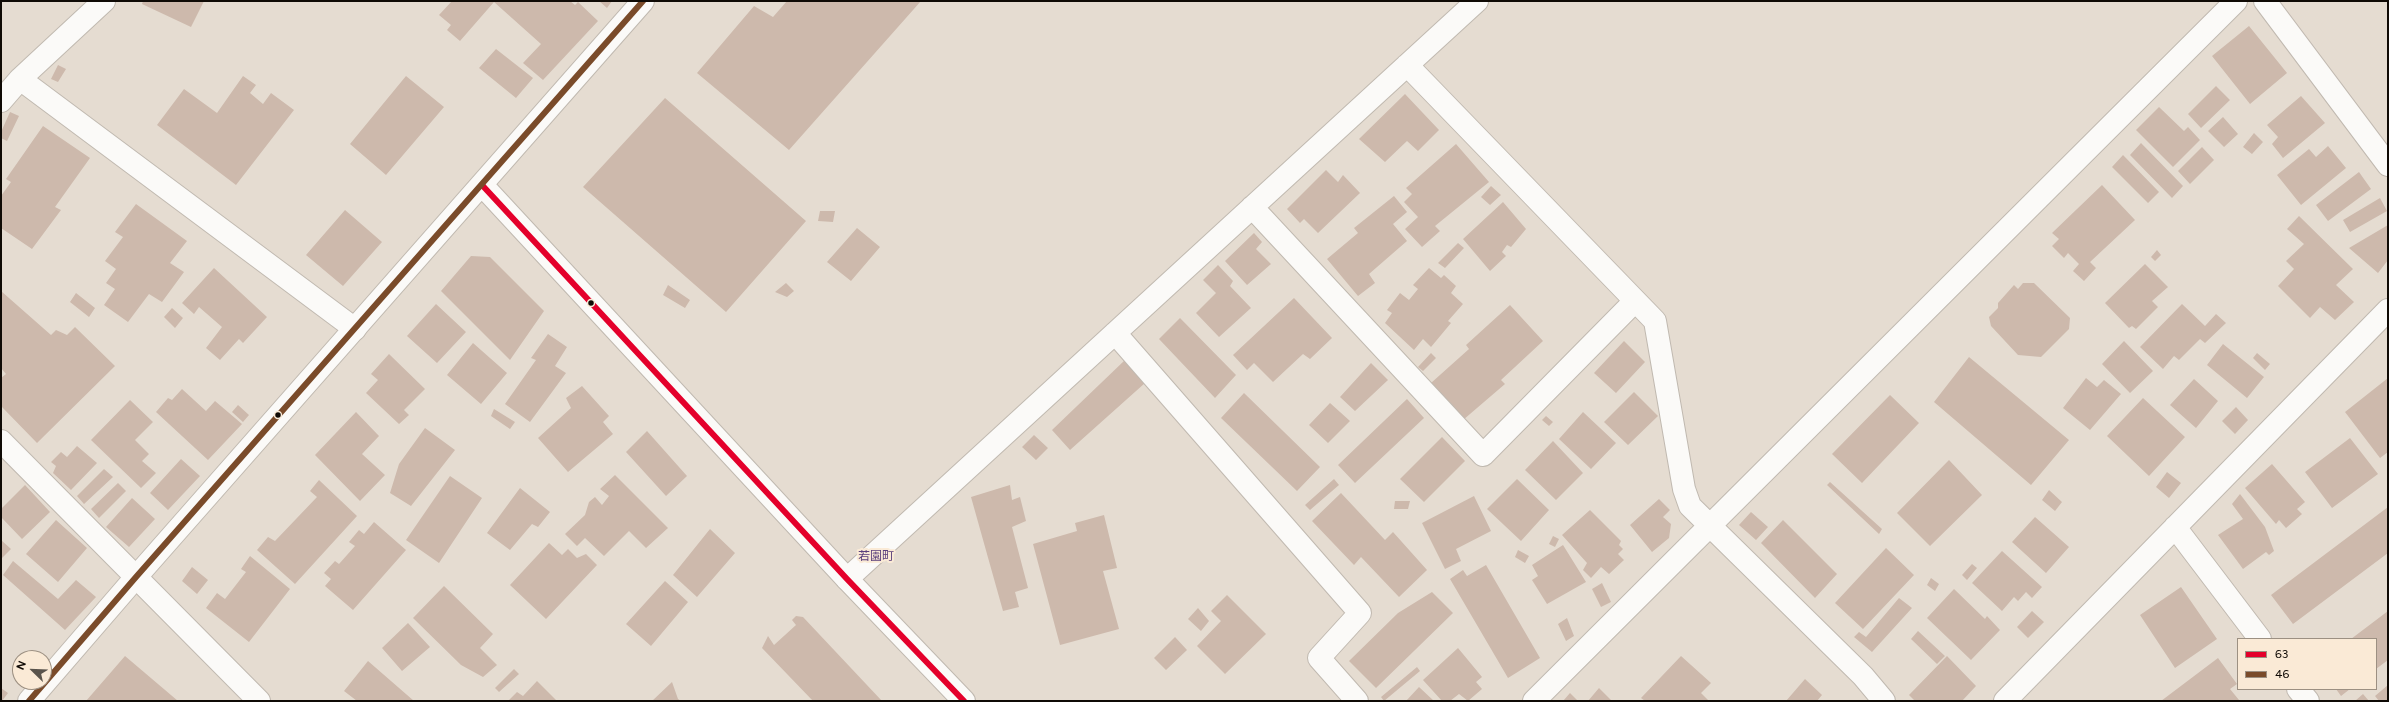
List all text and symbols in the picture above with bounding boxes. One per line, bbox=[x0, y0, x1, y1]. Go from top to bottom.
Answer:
unlabelled marker bbox=[586, 298, 596, 308]
unlabelled marker bbox=[273, 410, 283, 420]
district label: 若園町 bbox=[858, 549, 894, 563]
legend bbox=[2237, 638, 2377, 690]
text: 63 bbox=[2275, 647, 2288, 661]
north arrow bbox=[12, 650, 52, 690]
text: N bbox=[14, 659, 29, 672]
text: 46 bbox=[2275, 667, 2289, 681]

